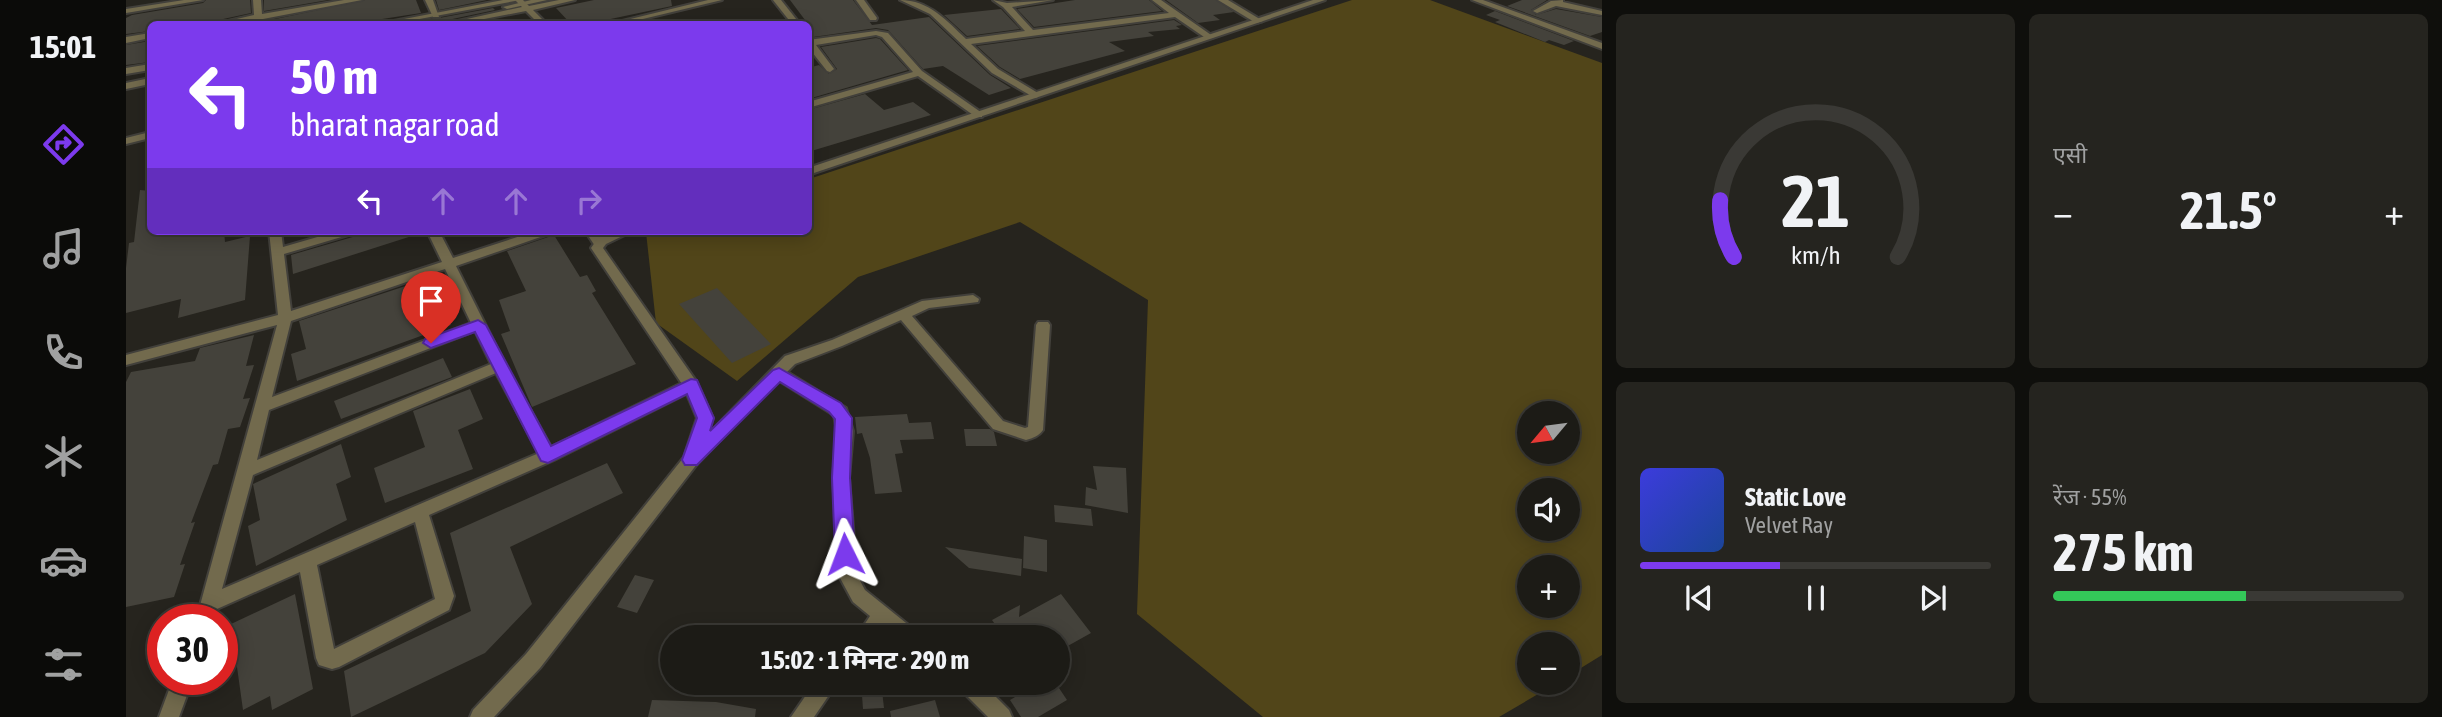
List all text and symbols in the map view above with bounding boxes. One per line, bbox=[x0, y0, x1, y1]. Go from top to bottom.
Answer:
text: 15:01 bbox=[30, 28, 96, 65]
text: 50 m bbox=[290, 48, 378, 104]
icon: left bbox=[175, 49, 266, 140]
text: bharat nagar road bbox=[290, 106, 500, 143]
icon: directions bbox=[39, 120, 88, 169]
text: एसी bbox=[2053, 142, 2087, 168]
text: 21 bbox=[1781, 159, 1850, 242]
text: 21.5° bbox=[2180, 180, 2277, 240]
icon: left bbox=[351, 182, 389, 220]
icon: ahead bbox=[424, 182, 462, 220]
icon: ahead bbox=[497, 182, 535, 220]
icon: right bbox=[570, 182, 608, 220]
text: − bbox=[2053, 190, 2073, 233]
text: + bbox=[2384, 190, 2404, 233]
icon: music bbox=[39, 224, 88, 273]
text: km/h bbox=[1791, 241, 1840, 269]
pin bbox=[401, 271, 461, 343]
icon: arrive bbox=[412, 282, 450, 320]
icon: phone bbox=[39, 328, 88, 377]
north arrow bbox=[1517, 401, 1580, 464]
map controls bbox=[1517, 401, 1580, 695]
icon: climate bbox=[39, 432, 88, 481]
button: sound bbox=[1517, 478, 1580, 541]
text: Static Love bbox=[1745, 482, 1846, 512]
text: रेंज · 55% bbox=[2053, 484, 2127, 510]
text: Velvet Ray bbox=[1745, 512, 1833, 538]
position arrow bbox=[808, 517, 882, 591]
text: 275 km bbox=[2053, 522, 2194, 582]
icon: car bbox=[39, 536, 88, 585]
button: + bbox=[1517, 555, 1580, 618]
icon: previous bbox=[1680, 579, 1718, 617]
icon: pause bbox=[1797, 579, 1835, 617]
icon: next bbox=[1914, 579, 1952, 617]
speed limit sign: 30 bbox=[147, 604, 238, 695]
button: − bbox=[1517, 632, 1580, 695]
icon: filters bbox=[39, 640, 88, 689]
text: 15:02 · 1 मिनट · 290 m bbox=[761, 645, 969, 675]

